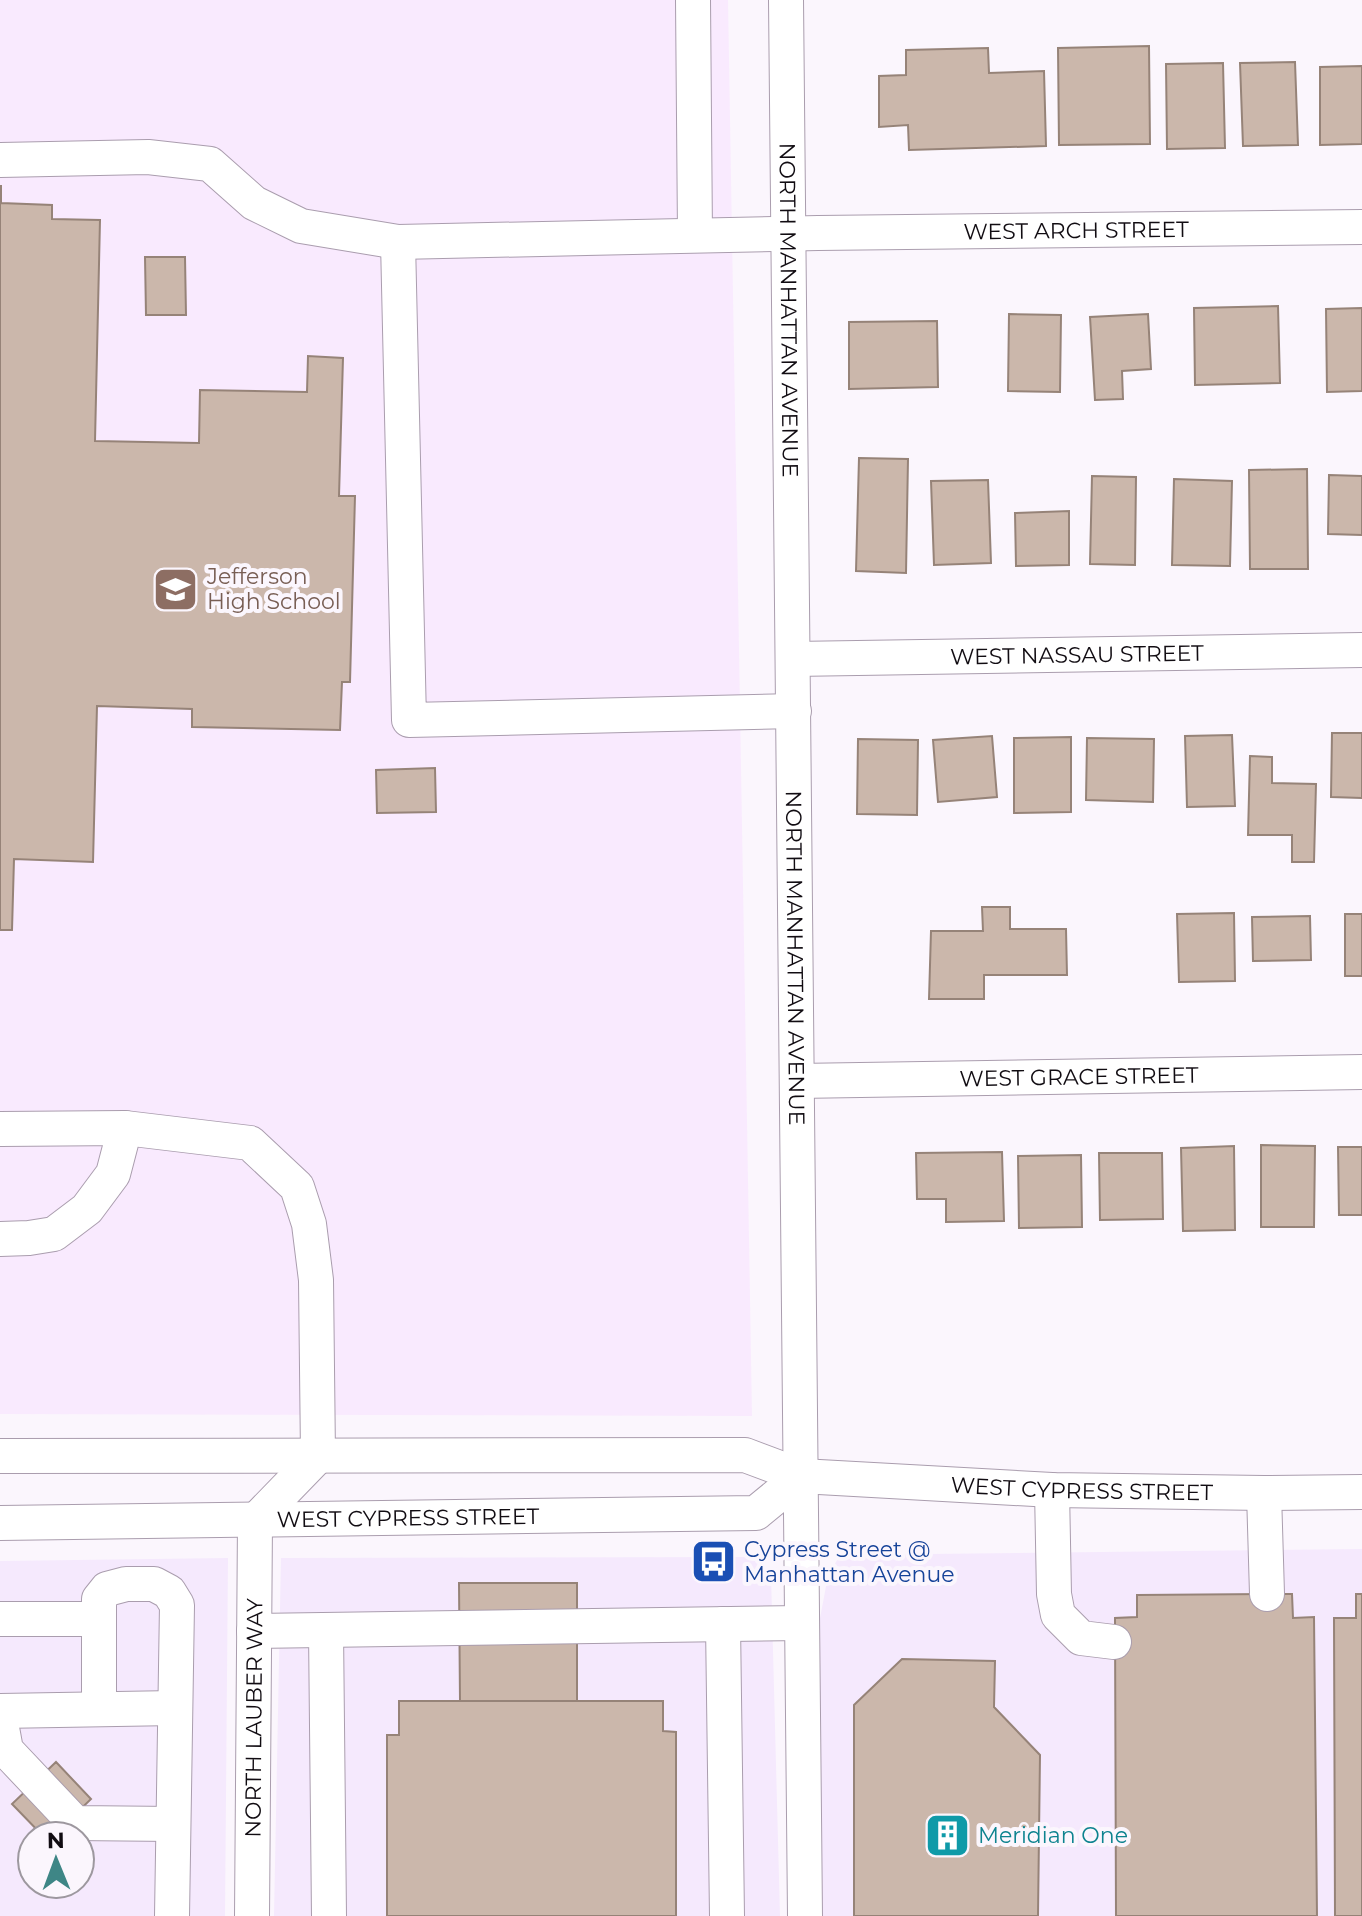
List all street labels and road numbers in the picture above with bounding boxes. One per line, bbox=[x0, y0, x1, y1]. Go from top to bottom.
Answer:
street label: NORTH MANHATTAN AVENUE bbox=[774, 142, 804, 478]
street label: WEST ARCH STREET bbox=[963, 215, 1189, 245]
street label: WEST NASSAU STREET bbox=[950, 639, 1204, 670]
street label: NORTH MANHATTAN AVENUE bbox=[780, 790, 811, 1126]
street label: WEST GRACE STREET bbox=[959, 1061, 1199, 1092]
street label: WEST CYPRESS STREET bbox=[950, 1471, 1214, 1506]
street label: WEST CYPRESS STREET bbox=[277, 1502, 540, 1533]
street label: NORTH LAUBER WAY bbox=[239, 1598, 268, 1838]

